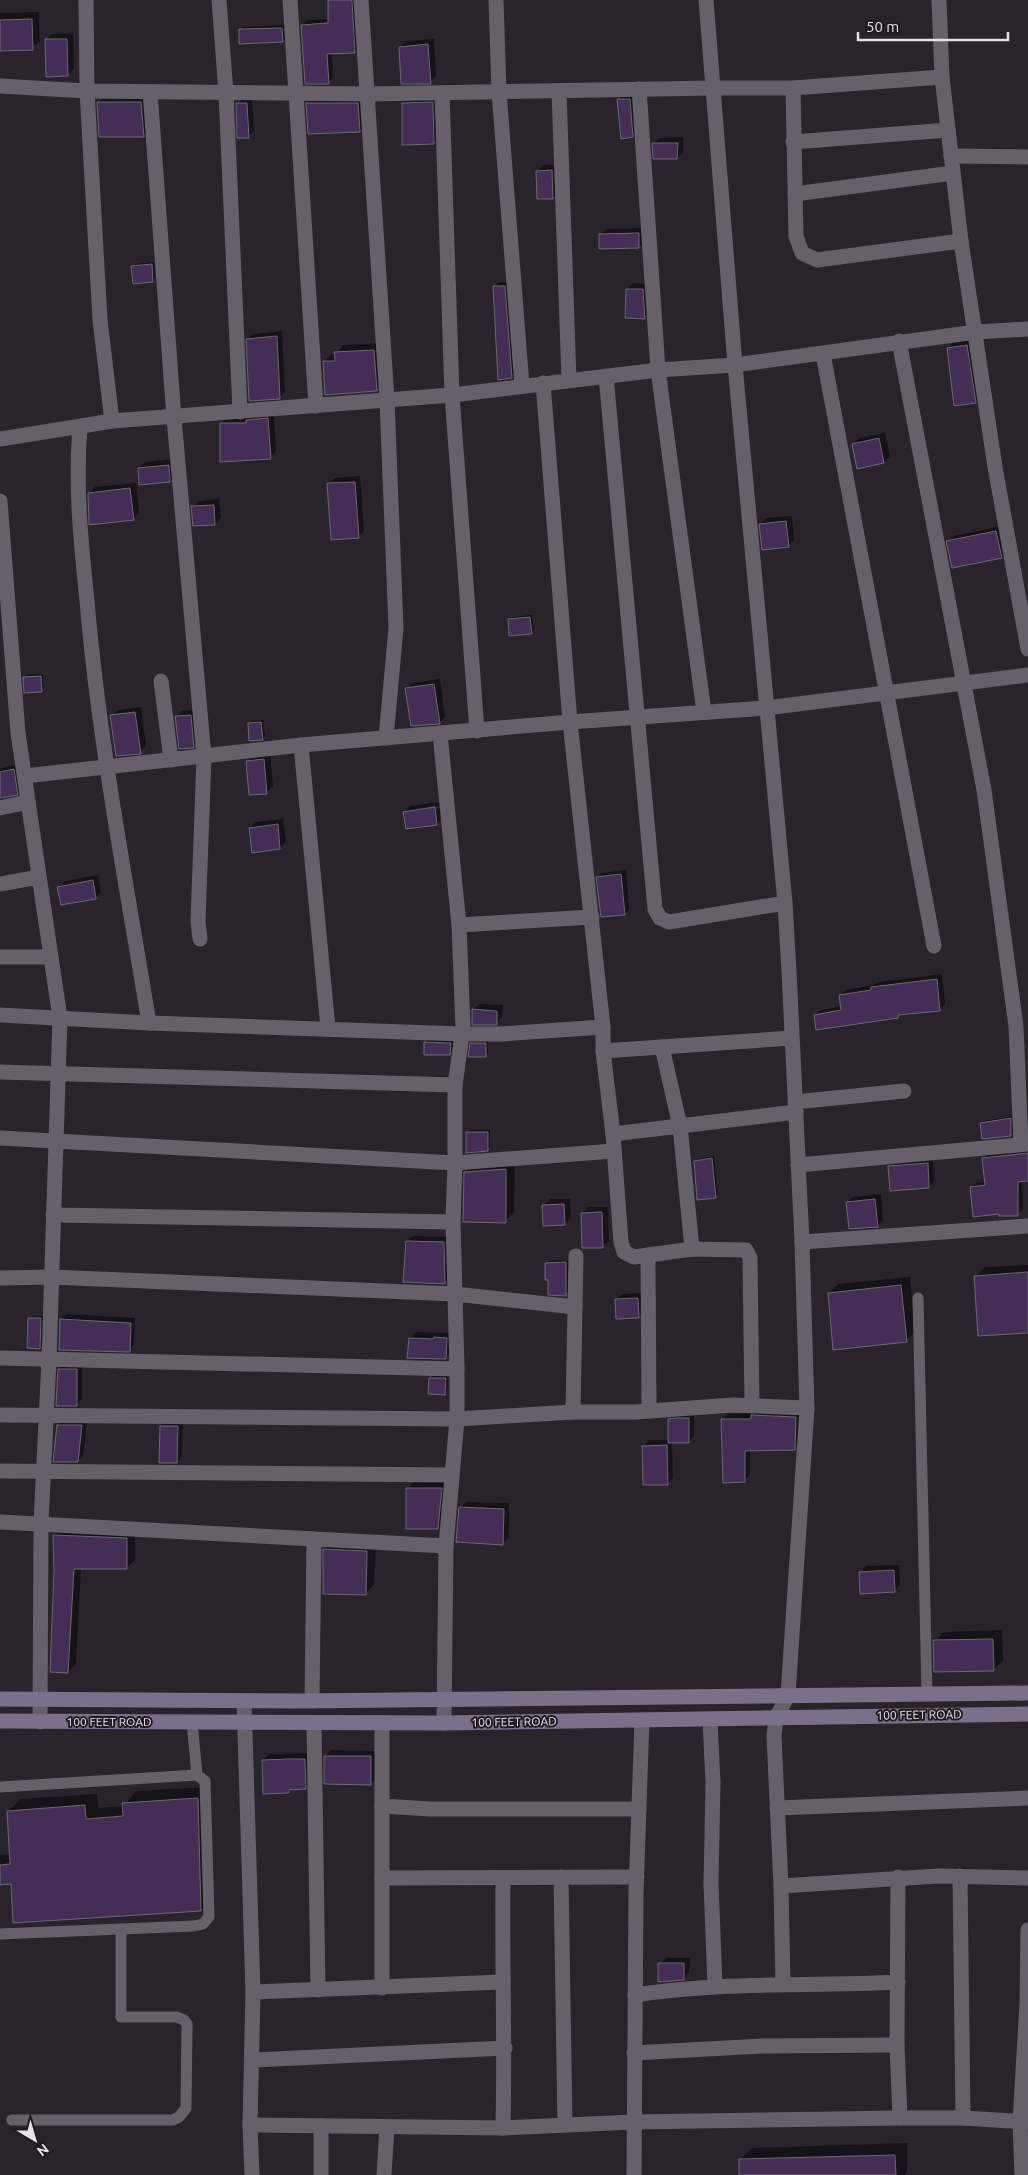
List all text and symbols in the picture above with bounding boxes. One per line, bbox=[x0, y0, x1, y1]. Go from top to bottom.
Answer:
scale bar bbox=[858, 10, 1008, 42]
text: 50 m bbox=[866, 18, 899, 35]
street label: 100 FEET ROAD bbox=[876, 1707, 962, 1722]
street label: 100 FEET ROAD bbox=[471, 1714, 557, 1729]
street label: 100 FEET ROAD bbox=[66, 1715, 152, 1728]
north arrow bbox=[10, 2115, 60, 2165]
text: N bbox=[34, 2141, 52, 2160]

